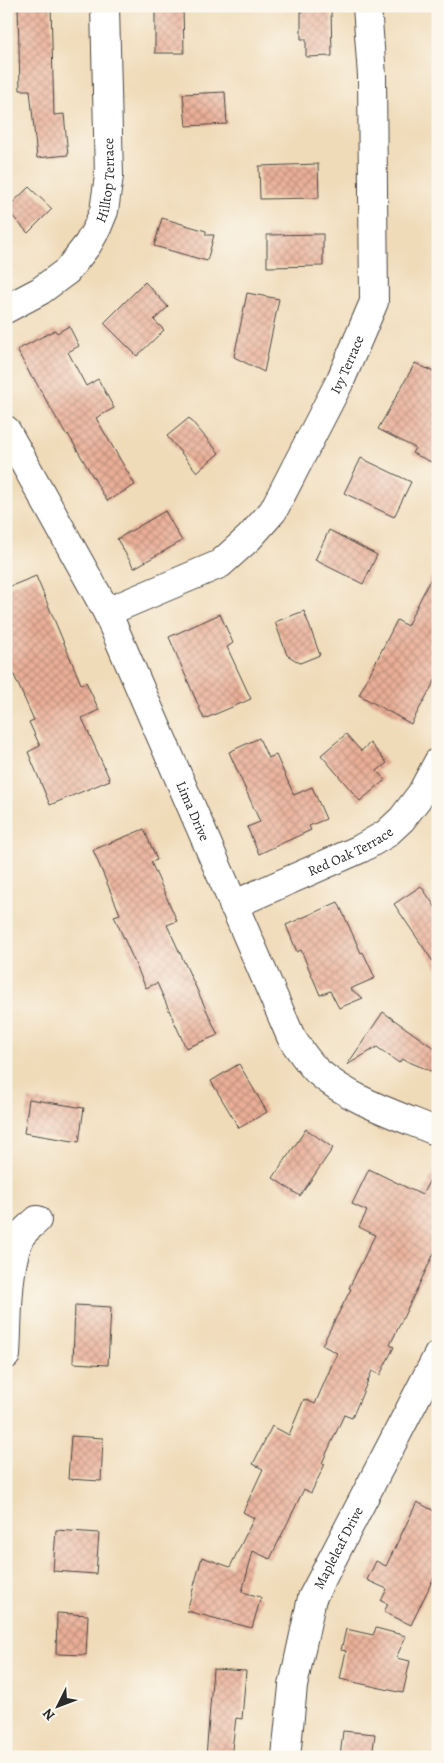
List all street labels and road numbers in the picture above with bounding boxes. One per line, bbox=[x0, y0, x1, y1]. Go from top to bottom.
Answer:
street label: Hilltop Terrace bbox=[91, 138, 119, 225]
street label: Ivy Terrace bbox=[325, 332, 368, 397]
street label: Lima Drive bbox=[172, 778, 214, 844]
street label: Red Oak Terrace bbox=[305, 823, 397, 880]
street label: Mapleleaf Drive bbox=[309, 1503, 367, 1592]

